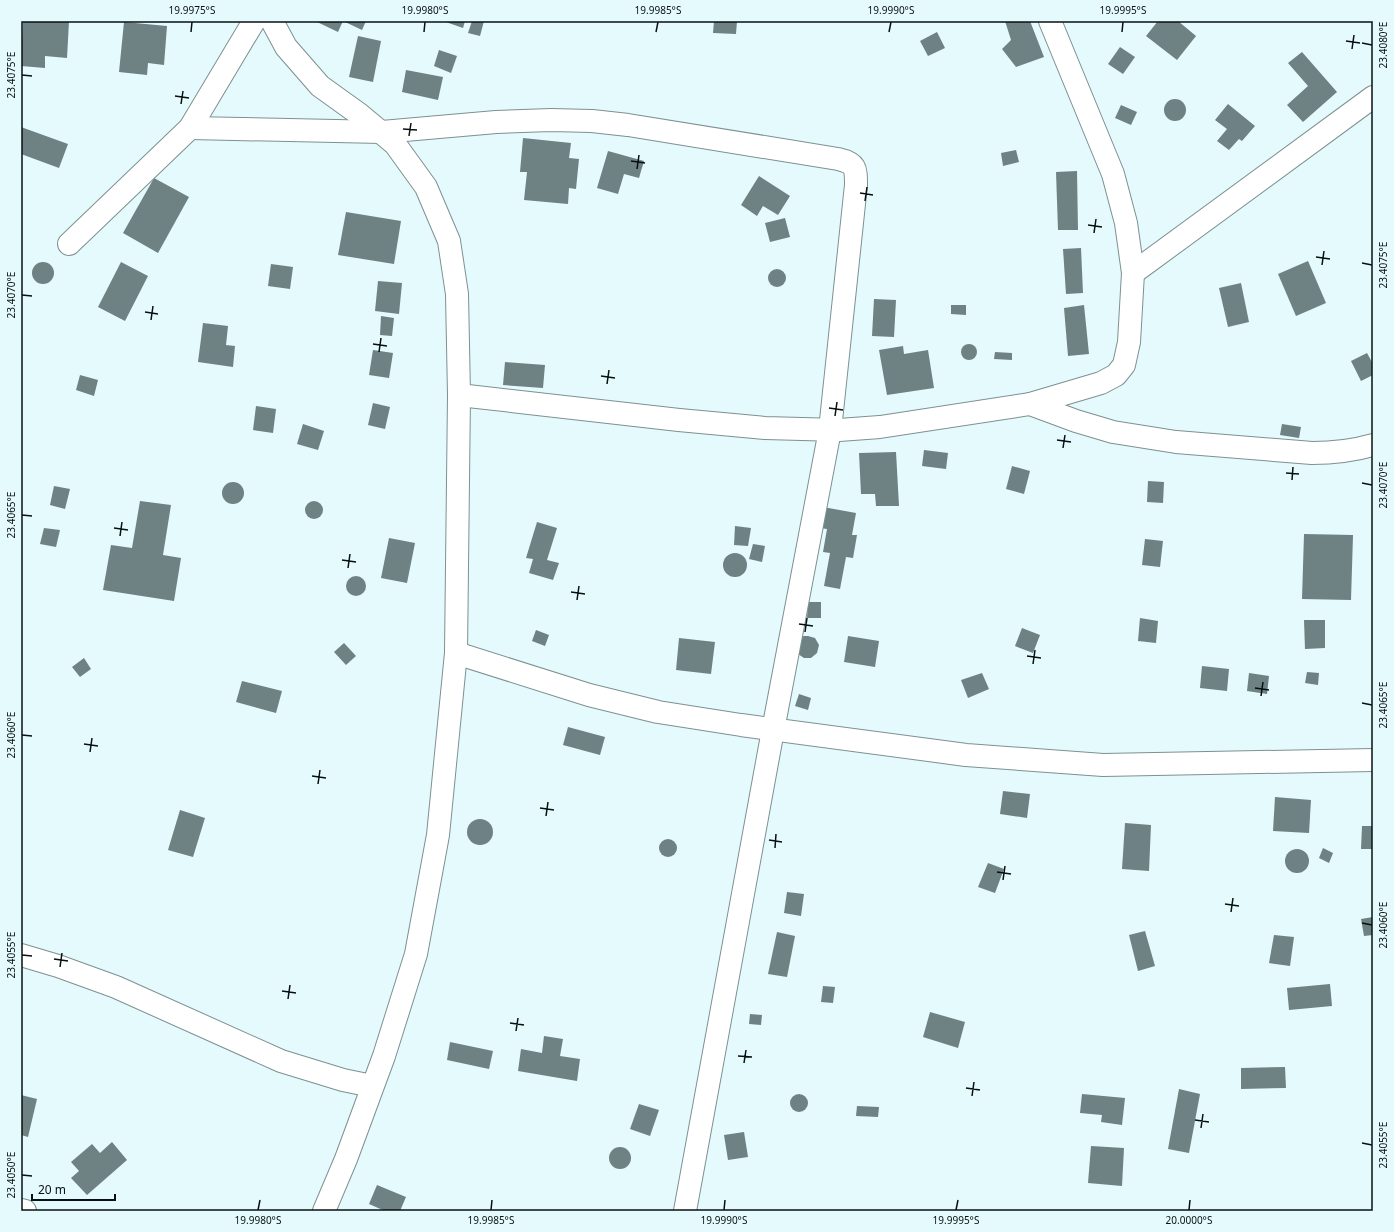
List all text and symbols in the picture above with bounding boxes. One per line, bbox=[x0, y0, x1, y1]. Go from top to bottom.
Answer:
text: 19.9975°S bbox=[169, 3, 216, 17]
text: 19.9980°S bbox=[402, 3, 449, 17]
text: 19.9985°S bbox=[635, 3, 682, 17]
text: 19.9990°S bbox=[868, 3, 915, 17]
text: 19.9995°S bbox=[1100, 3, 1147, 17]
text: 23.4080°E bbox=[1376, 22, 1390, 68]
text: 23.4075°E bbox=[4, 52, 18, 98]
text: 23.4075°E bbox=[1376, 242, 1390, 288]
text: 23.4070°E bbox=[4, 272, 18, 318]
text: 23.4070°E bbox=[1376, 462, 1390, 508]
text: 23.4065°E bbox=[4, 492, 18, 538]
text: 23.4065°E bbox=[1376, 682, 1390, 728]
text: 23.4060°E bbox=[4, 712, 18, 758]
text: 23.4060°E bbox=[1376, 902, 1390, 948]
text: 23.4055°E bbox=[4, 932, 18, 978]
text: 23.4055°E bbox=[1376, 1122, 1390, 1168]
text: 23.4050°E bbox=[4, 1152, 18, 1198]
scale bar bbox=[32, 1176, 115, 1202]
text: 20 m bbox=[38, 1181, 66, 1198]
text: 19.9980°S bbox=[235, 1213, 282, 1227]
text: 19.9985°S bbox=[468, 1213, 515, 1227]
text: 19.9990°S bbox=[701, 1213, 748, 1227]
text: 19.9995°S bbox=[933, 1213, 980, 1227]
text: 20.0000°S bbox=[1166, 1213, 1213, 1227]

